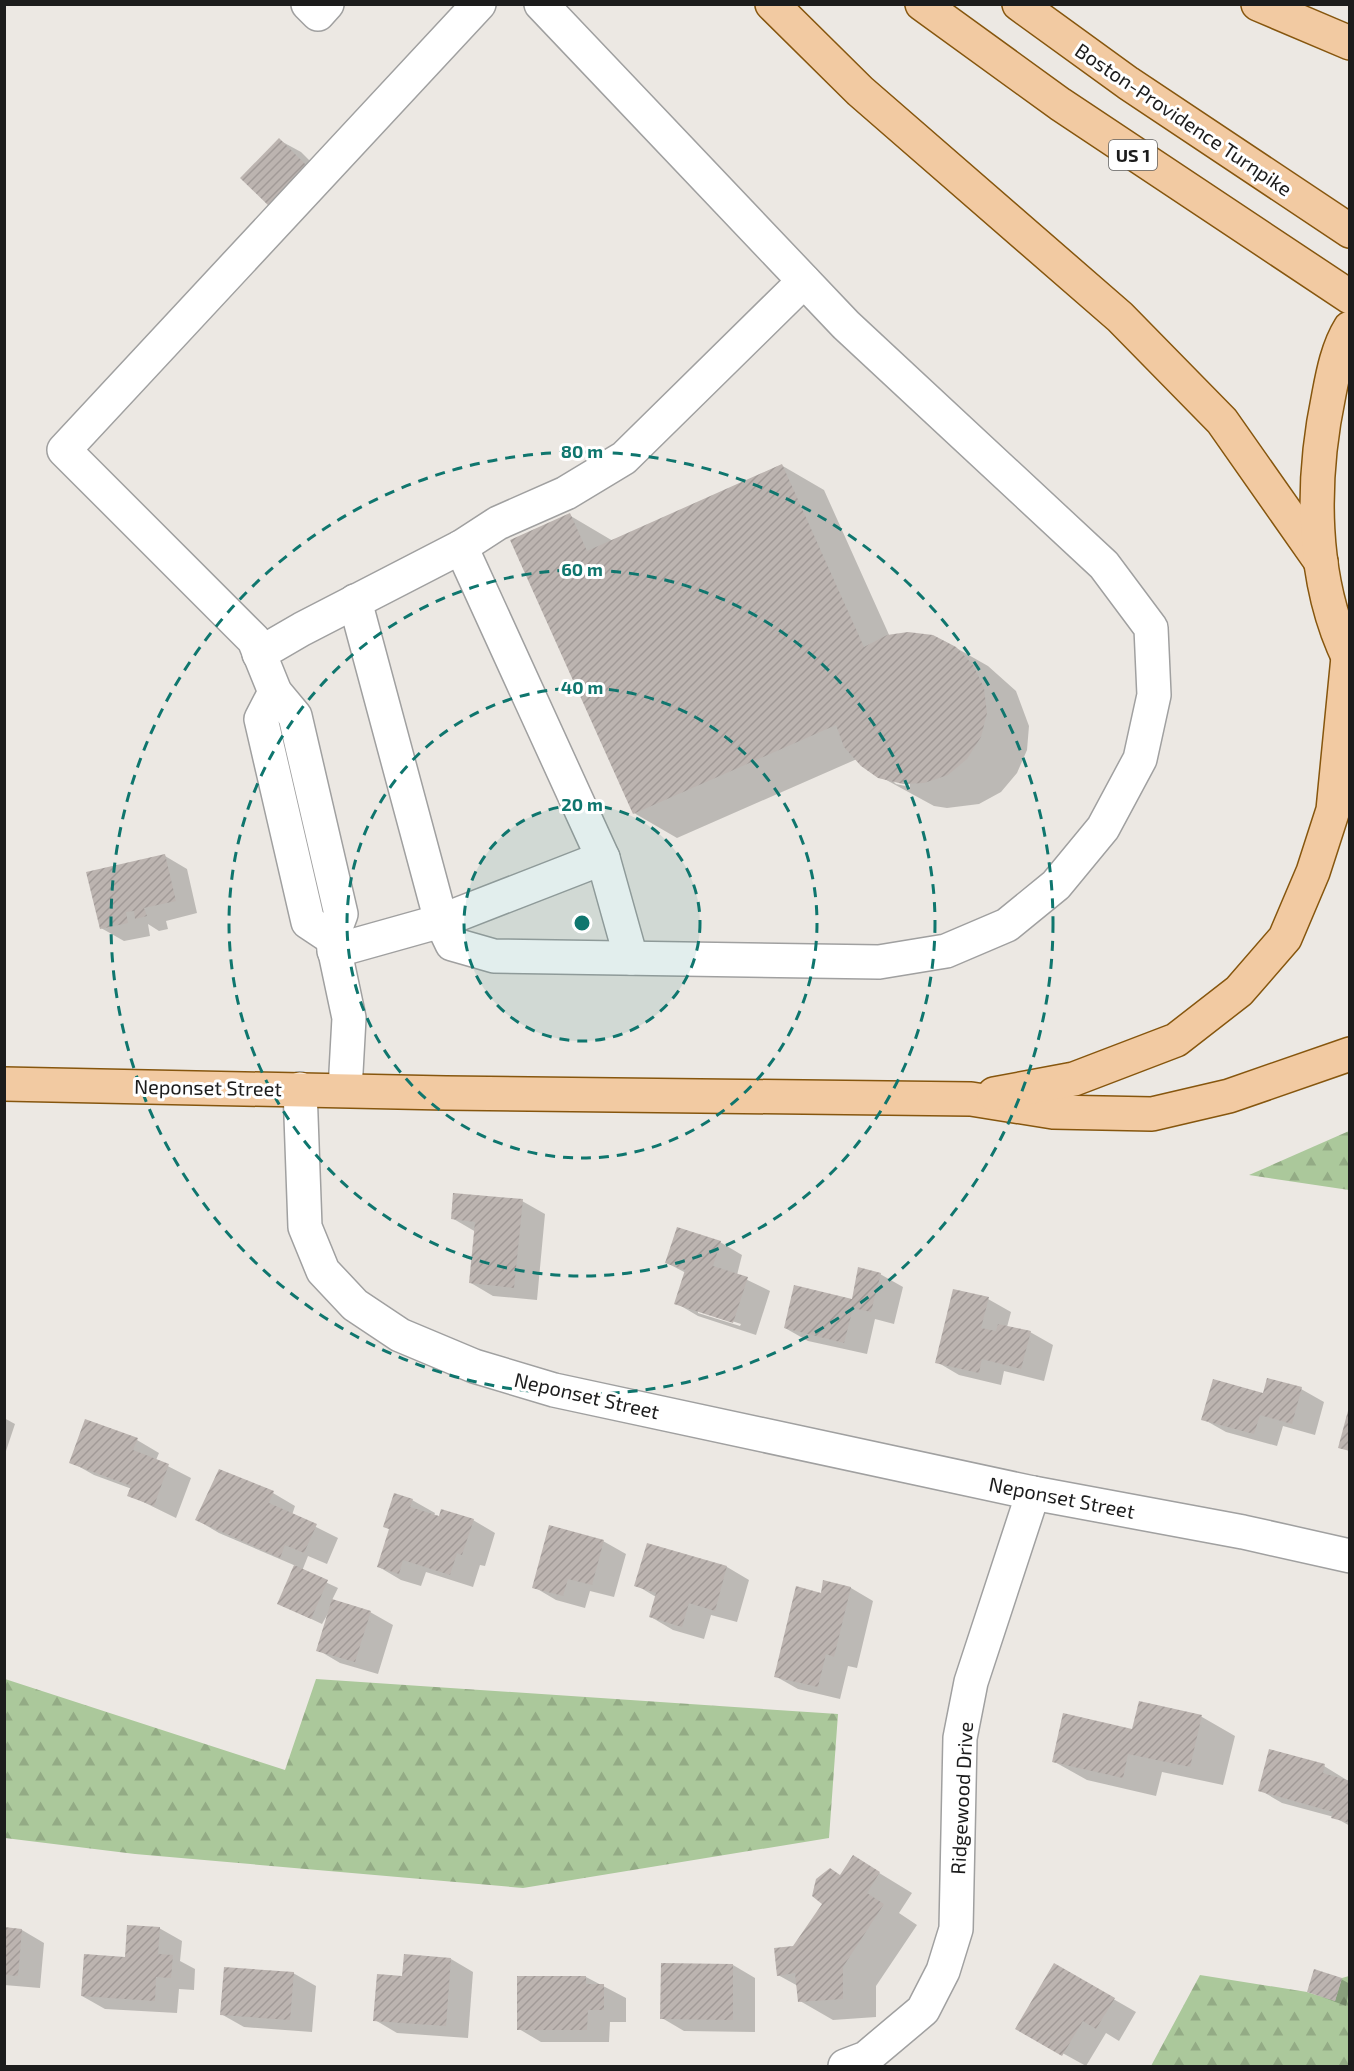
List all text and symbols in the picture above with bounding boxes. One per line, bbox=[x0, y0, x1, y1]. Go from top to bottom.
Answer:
street label: Boston-Providence Turnpike bbox=[1071, 37, 1297, 201]
road number: US 1 bbox=[1109, 140, 1157, 170]
text: 80 m bbox=[561, 440, 603, 462]
text: 60 m bbox=[561, 558, 603, 580]
text: 40 m bbox=[561, 676, 603, 698]
text: 20 m bbox=[561, 793, 603, 815]
centre of rings bbox=[572, 913, 592, 933]
street label: Neponset Street bbox=[134, 1074, 283, 1100]
street label: Neponset Street bbox=[512, 1367, 662, 1423]
street label: Neponset Street bbox=[987, 1471, 1137, 1523]
street label: Ridgewood Drive bbox=[945, 1721, 977, 1875]

